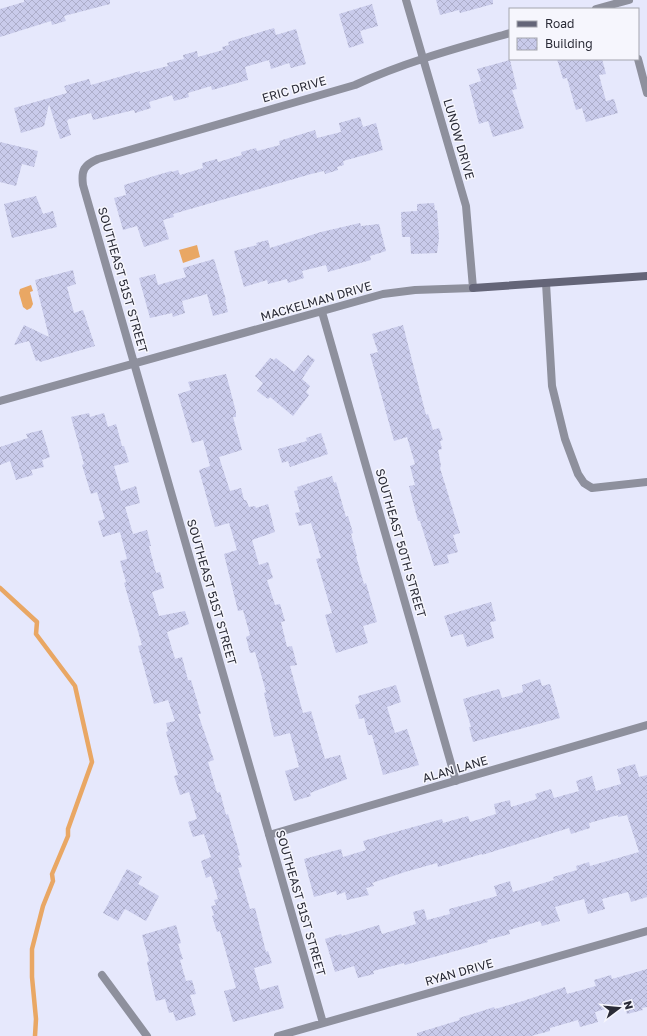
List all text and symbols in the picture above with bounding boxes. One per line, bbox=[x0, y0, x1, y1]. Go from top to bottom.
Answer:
legend bbox=[509, 8, 639, 60]
text: Road bbox=[545, 16, 574, 31]
text: Building bbox=[545, 36, 593, 51]
street label: ERIC DRIVE bbox=[260, 73, 328, 105]
street label: LUNOW DRIVE bbox=[440, 97, 478, 181]
street label: SOUTHEAST 51ST STREET bbox=[95, 205, 151, 355]
street label: MACKELMAN DRIVE bbox=[259, 278, 373, 324]
street label: SOUTHEAST 50TH STREET bbox=[373, 467, 430, 620]
street label: SOUTHEAST 51ST STREET bbox=[184, 517, 240, 667]
street label: ALAN LANE bbox=[421, 753, 489, 785]
street label: SOUTHEAST 51ST STREET bbox=[273, 828, 329, 978]
street label: RYAN DRIVE bbox=[423, 955, 495, 989]
north arrow bbox=[599, 988, 639, 1028]
text: N bbox=[622, 999, 636, 1011]

